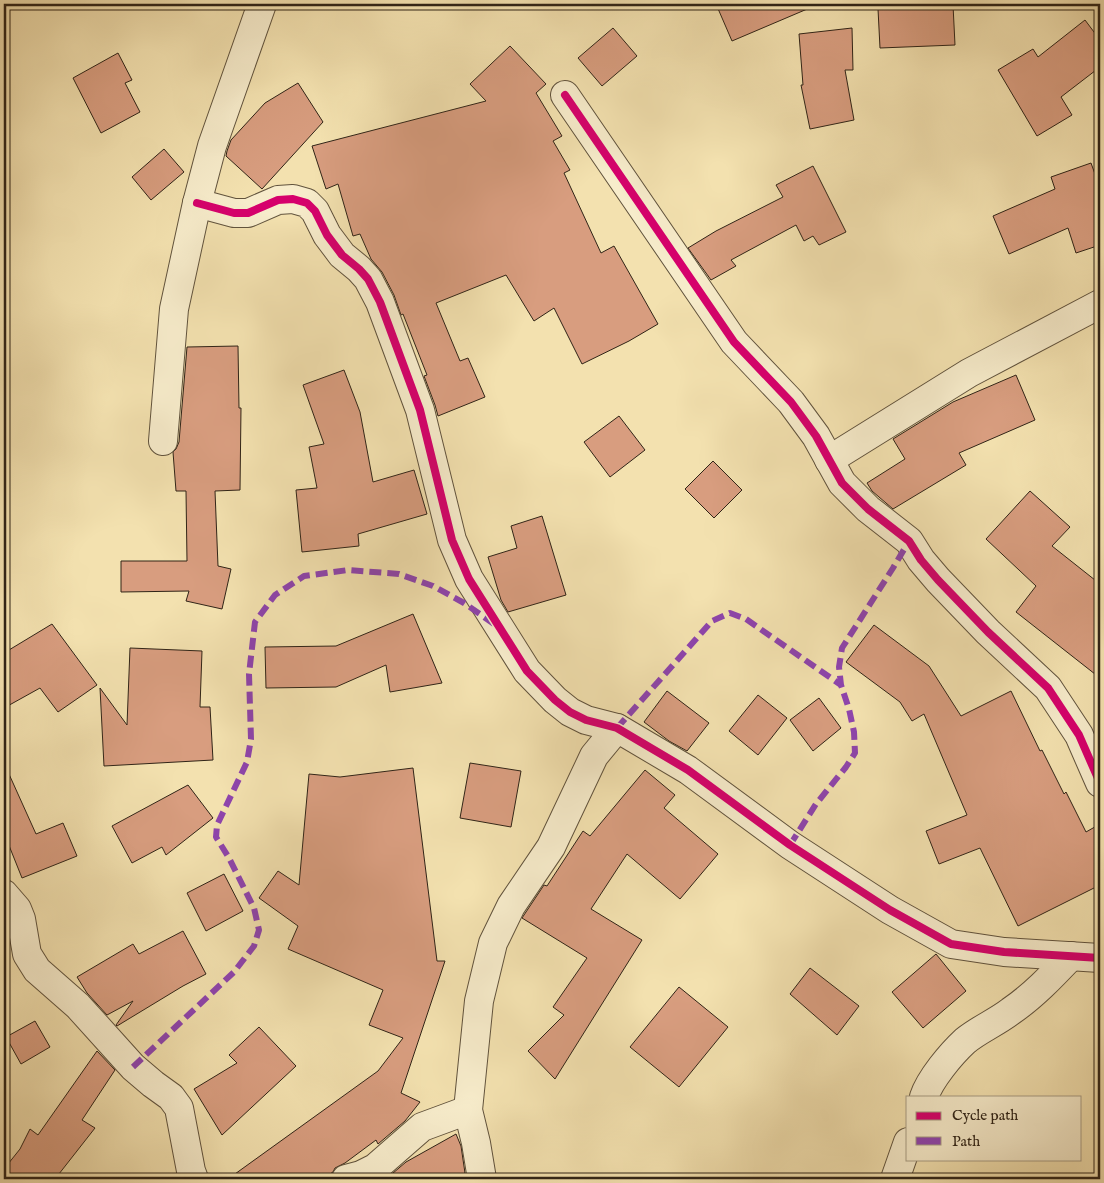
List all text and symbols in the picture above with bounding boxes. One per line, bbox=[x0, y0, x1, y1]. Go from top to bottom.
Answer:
legend bbox=[906, 1096, 1082, 1160]
text: Cycle path bbox=[952, 1106, 1018, 1125]
text: Path bbox=[952, 1132, 980, 1151]

